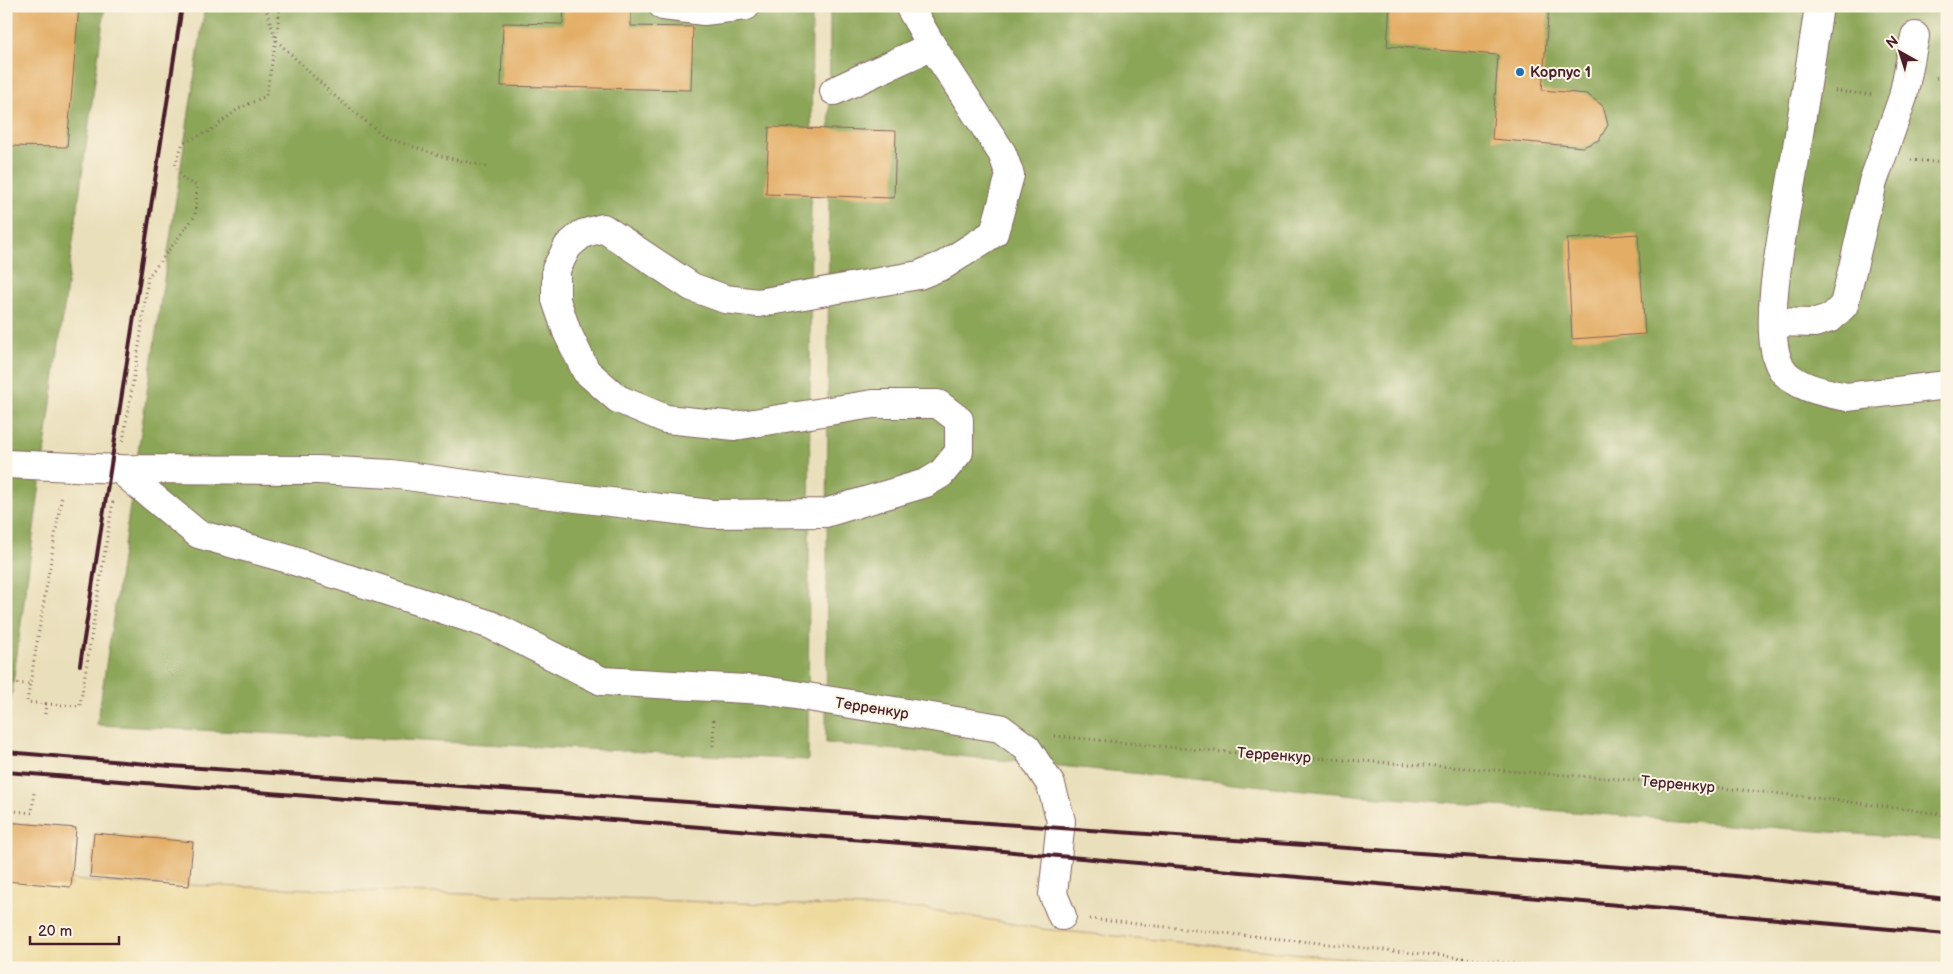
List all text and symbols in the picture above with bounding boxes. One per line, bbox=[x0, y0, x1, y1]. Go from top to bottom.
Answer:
north arrow bbox=[1876, 28, 1926, 78]
text: N bbox=[1883, 32, 1902, 52]
place label: Корпус 1 bbox=[1530, 63, 1591, 82]
marker: Корпус 1 bbox=[1514, 66, 1526, 78]
street label: Терренкур bbox=[834, 693, 911, 724]
street label: Терренкур bbox=[1236, 743, 1312, 768]
street label: Терренкур bbox=[1640, 772, 1716, 797]
scale bar bbox=[30, 914, 119, 946]
text: 20 m bbox=[38, 922, 72, 941]

